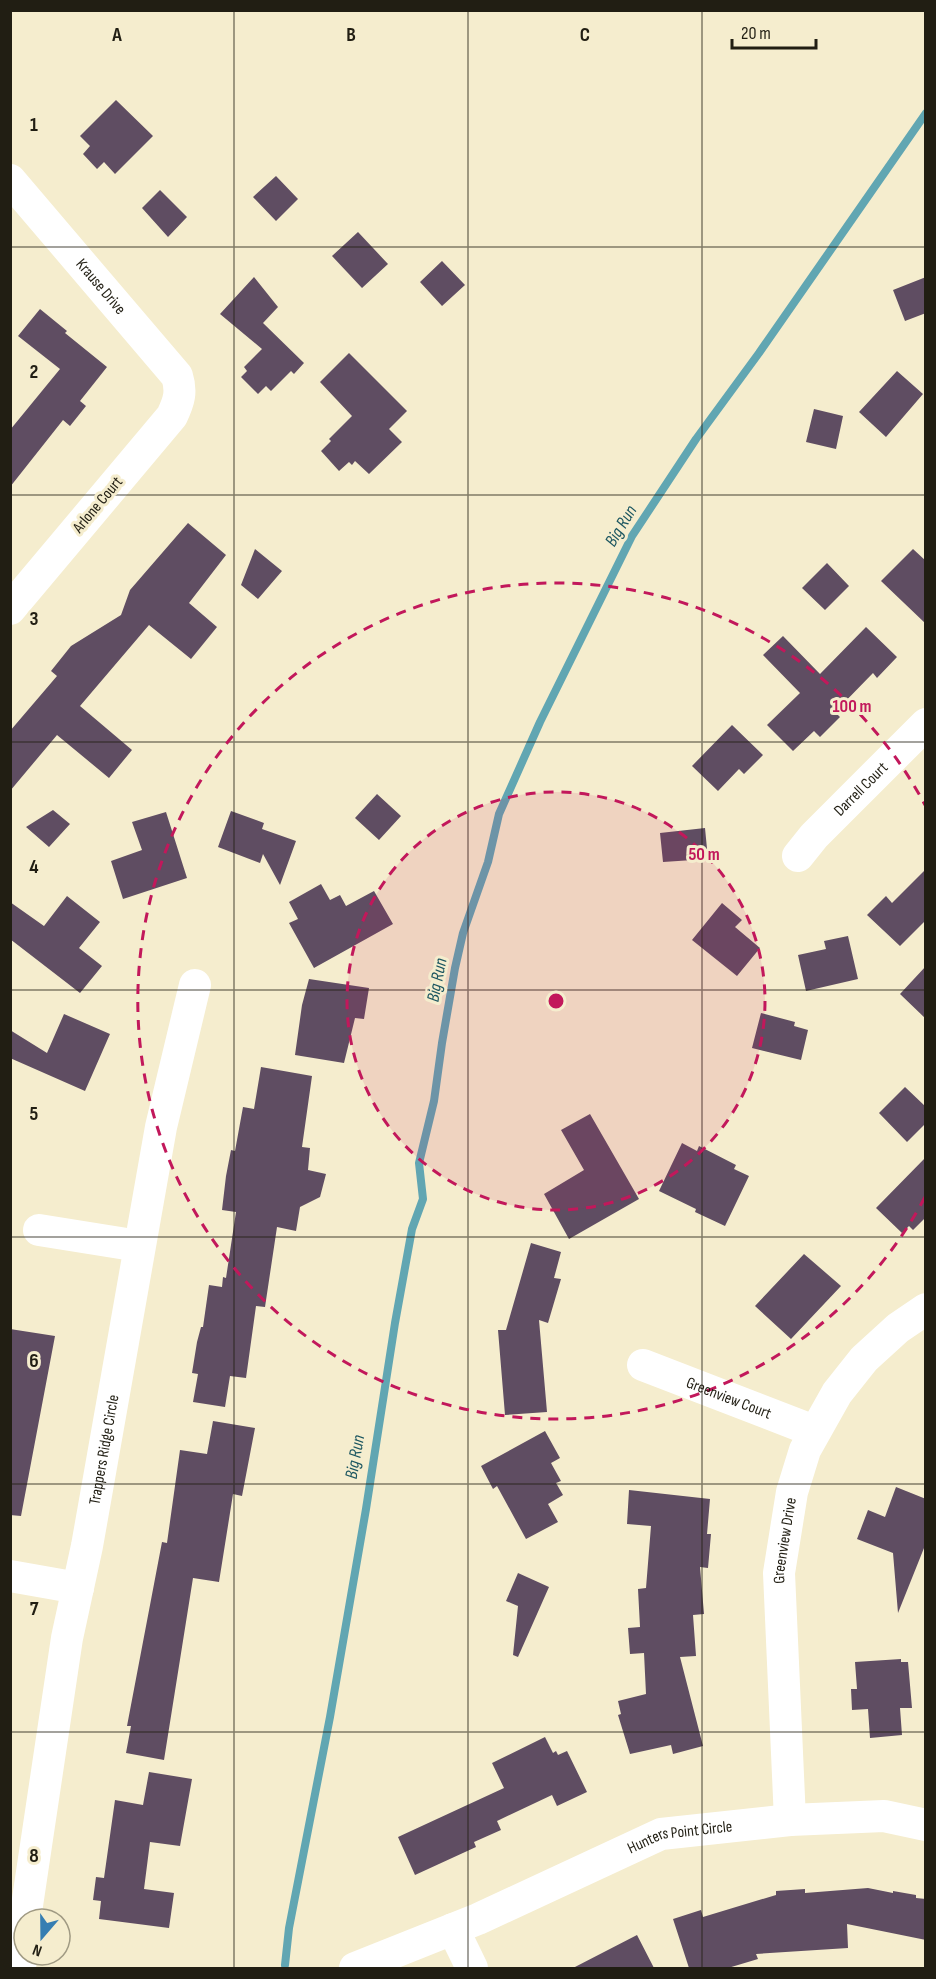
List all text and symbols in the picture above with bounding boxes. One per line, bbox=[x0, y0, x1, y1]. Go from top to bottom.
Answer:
scale bar bbox=[732, 12, 816, 50]
text: A bbox=[111, 23, 122, 47]
text: B bbox=[346, 23, 356, 47]
text: C bbox=[580, 23, 590, 47]
text: 20 m bbox=[741, 23, 771, 44]
text: 1 bbox=[30, 113, 38, 137]
street label: Krause Drive bbox=[72, 255, 130, 318]
text: 2 bbox=[30, 360, 38, 384]
street label: Arlone Court bbox=[68, 473, 127, 538]
water label: Big Run bbox=[601, 501, 642, 550]
text: 3 bbox=[30, 607, 39, 631]
text: 100 m bbox=[833, 696, 872, 717]
street label: Darrell Court bbox=[830, 758, 892, 820]
text: 50 m bbox=[688, 844, 720, 865]
text: 4 bbox=[29, 855, 39, 879]
water label: Big Run bbox=[422, 956, 452, 1004]
centre of rings bbox=[546, 991, 566, 1011]
text: 5 bbox=[30, 1102, 39, 1126]
text: 6 bbox=[29, 1349, 39, 1373]
street label: Greenview Court bbox=[684, 1373, 774, 1423]
street label: Trappers Ridge Circle bbox=[85, 1393, 123, 1506]
water label: Big Run bbox=[341, 1433, 369, 1481]
street label: Greenview Drive bbox=[769, 1496, 800, 1584]
text: 7 bbox=[30, 1597, 39, 1621]
street label: Hunters Point Circle bbox=[624, 1817, 733, 1858]
text: 8 bbox=[29, 1844, 39, 1868]
north arrow bbox=[12, 1907, 72, 1967]
text: N bbox=[30, 1939, 45, 1960]

